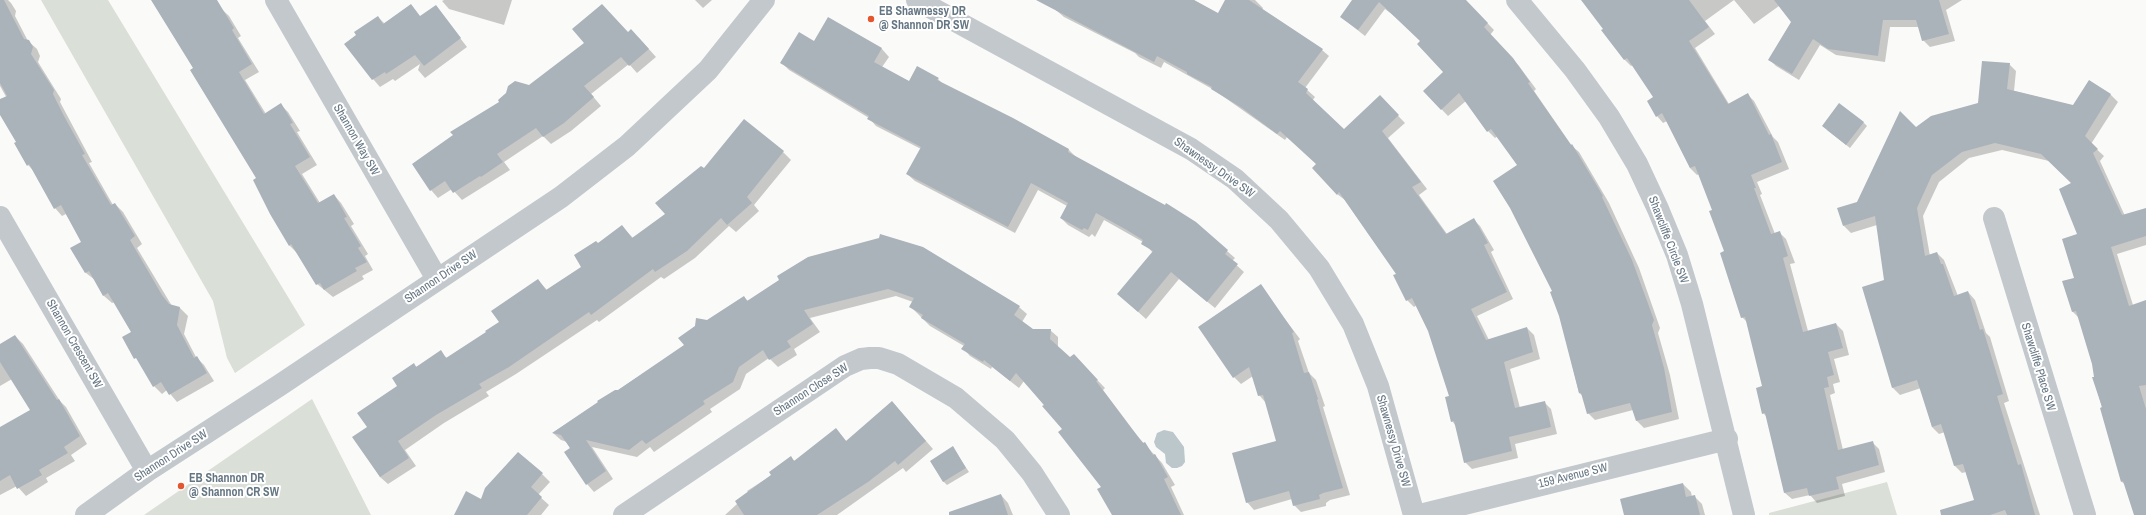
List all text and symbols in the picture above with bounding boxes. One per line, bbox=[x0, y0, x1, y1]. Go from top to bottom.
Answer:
place label: EB Shawnessy DR @ Shannon DR SW bbox=[879, 5, 969, 33]
marker: EB Shawnessy DR @ Shannon DR SW bbox=[866, 14, 876, 24]
street label: Shannon Way SW bbox=[330, 102, 382, 178]
street label: Shawnessy Drive SW bbox=[1171, 135, 1257, 201]
street label: Shawcliffe Circle SW bbox=[1645, 194, 1691, 286]
street label: Shannon Drive SW bbox=[402, 247, 480, 307]
street label: Shannon Crescent SW bbox=[43, 297, 105, 391]
street label: Shawcliffe Place SW bbox=[2018, 321, 2058, 413]
street label: Shannon Close SW bbox=[771, 361, 851, 419]
street label: Shawnessy Drive SW bbox=[1373, 393, 1413, 489]
street label: Shannon Drive SW bbox=[132, 427, 210, 485]
street label: 159 Avenue SW bbox=[1537, 460, 1609, 492]
place label: EB Shannon DR @ Shannon CR SW bbox=[189, 472, 279, 500]
marker: EB Shannon DR @ Shannon CR SW bbox=[176, 481, 186, 491]

